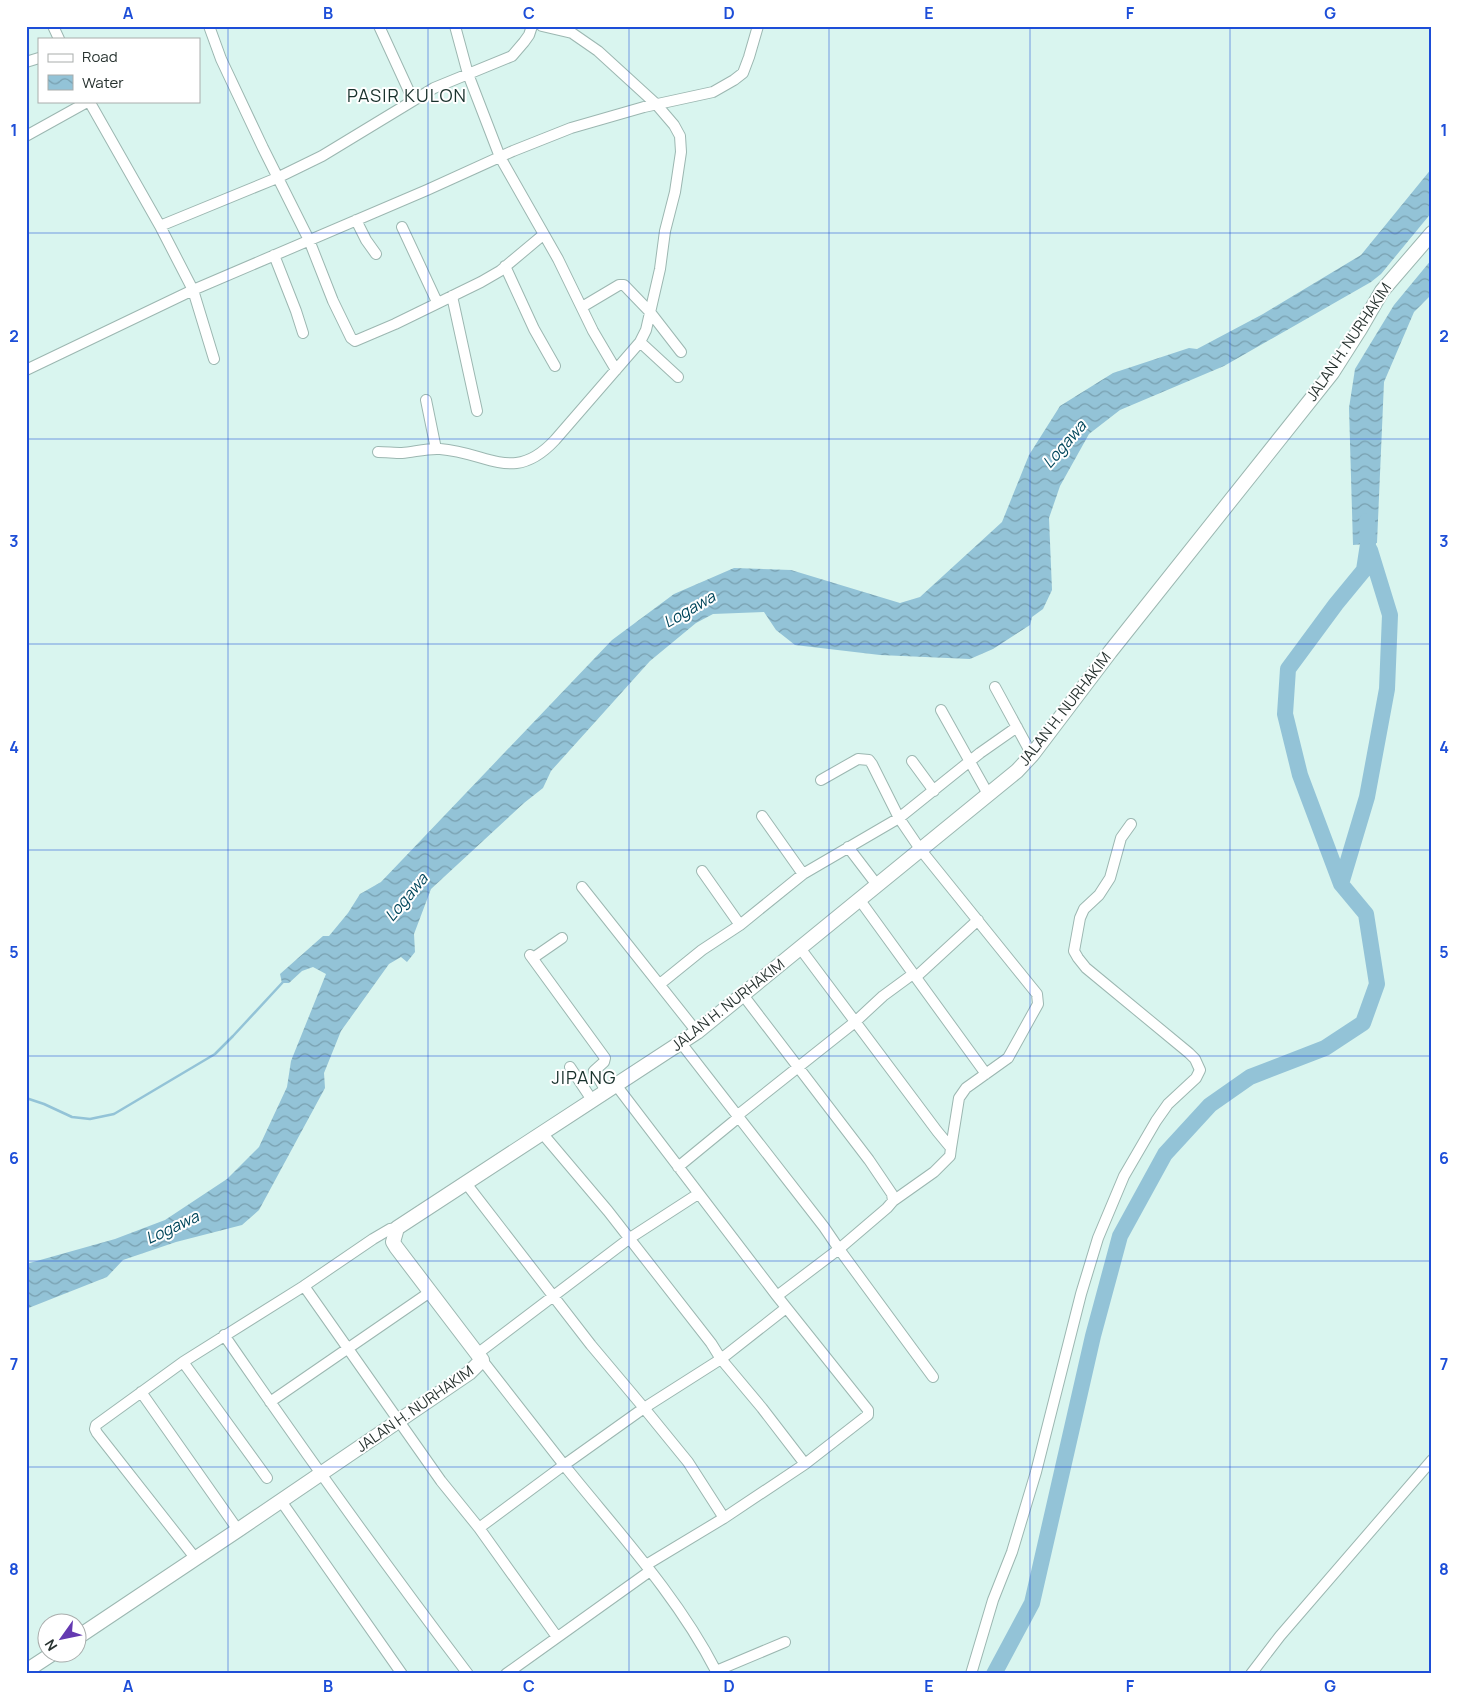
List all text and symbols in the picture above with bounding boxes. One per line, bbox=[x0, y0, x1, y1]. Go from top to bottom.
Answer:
text: A bbox=[123, 2, 134, 24]
text: B bbox=[323, 2, 333, 24]
text: C bbox=[523, 2, 535, 24]
text: D bbox=[723, 2, 735, 24]
text: E bbox=[924, 2, 934, 24]
text: F bbox=[1126, 2, 1135, 24]
text: G bbox=[1324, 2, 1336, 24]
legend bbox=[38, 38, 200, 102]
text: Road bbox=[82, 46, 118, 67]
text: Water bbox=[82, 72, 124, 93]
district label: PASIR KULON bbox=[347, 83, 467, 107]
text: 1 bbox=[10, 119, 18, 141]
text: 1 bbox=[1440, 119, 1448, 141]
street label: JALAN H. NURHAKIM bbox=[1301, 278, 1396, 405]
text: 2 bbox=[9, 325, 19, 347]
text: 2 bbox=[1439, 325, 1449, 347]
water label: Logawa bbox=[1037, 415, 1092, 472]
text: 3 bbox=[9, 530, 19, 552]
text: 3 bbox=[1439, 530, 1449, 552]
water label: Logawa bbox=[659, 585, 720, 633]
street label: JALAN H. NURHAKIM bbox=[1014, 648, 1116, 770]
text: 4 bbox=[9, 736, 19, 758]
text: 4 bbox=[1439, 736, 1449, 758]
water label: Logawa bbox=[379, 867, 433, 926]
text: 5 bbox=[9, 941, 19, 963]
text: 5 bbox=[1439, 941, 1449, 963]
street label: JALAN H. NURHAKIM bbox=[667, 954, 789, 1056]
district label: JIPANG bbox=[552, 1065, 616, 1089]
text: 6 bbox=[9, 1147, 19, 1169]
text: 6 bbox=[1439, 1147, 1449, 1169]
water label: Logawa bbox=[142, 1205, 203, 1249]
text: 7 bbox=[10, 1353, 18, 1375]
text: 7 bbox=[1440, 1353, 1448, 1375]
street label: JALAN H. NURHAKIM bbox=[352, 1360, 478, 1457]
text: 8 bbox=[9, 1558, 19, 1580]
text: 8 bbox=[1439, 1558, 1449, 1580]
north arrow bbox=[38, 1612, 88, 1662]
text: N bbox=[40, 1636, 61, 1655]
text: A bbox=[123, 1675, 134, 1697]
text: B bbox=[323, 1675, 333, 1697]
text: C bbox=[523, 1675, 535, 1697]
text: D bbox=[723, 1675, 735, 1697]
text: E bbox=[924, 1675, 934, 1697]
text: F bbox=[1126, 1675, 1135, 1697]
text: G bbox=[1324, 1675, 1336, 1697]

